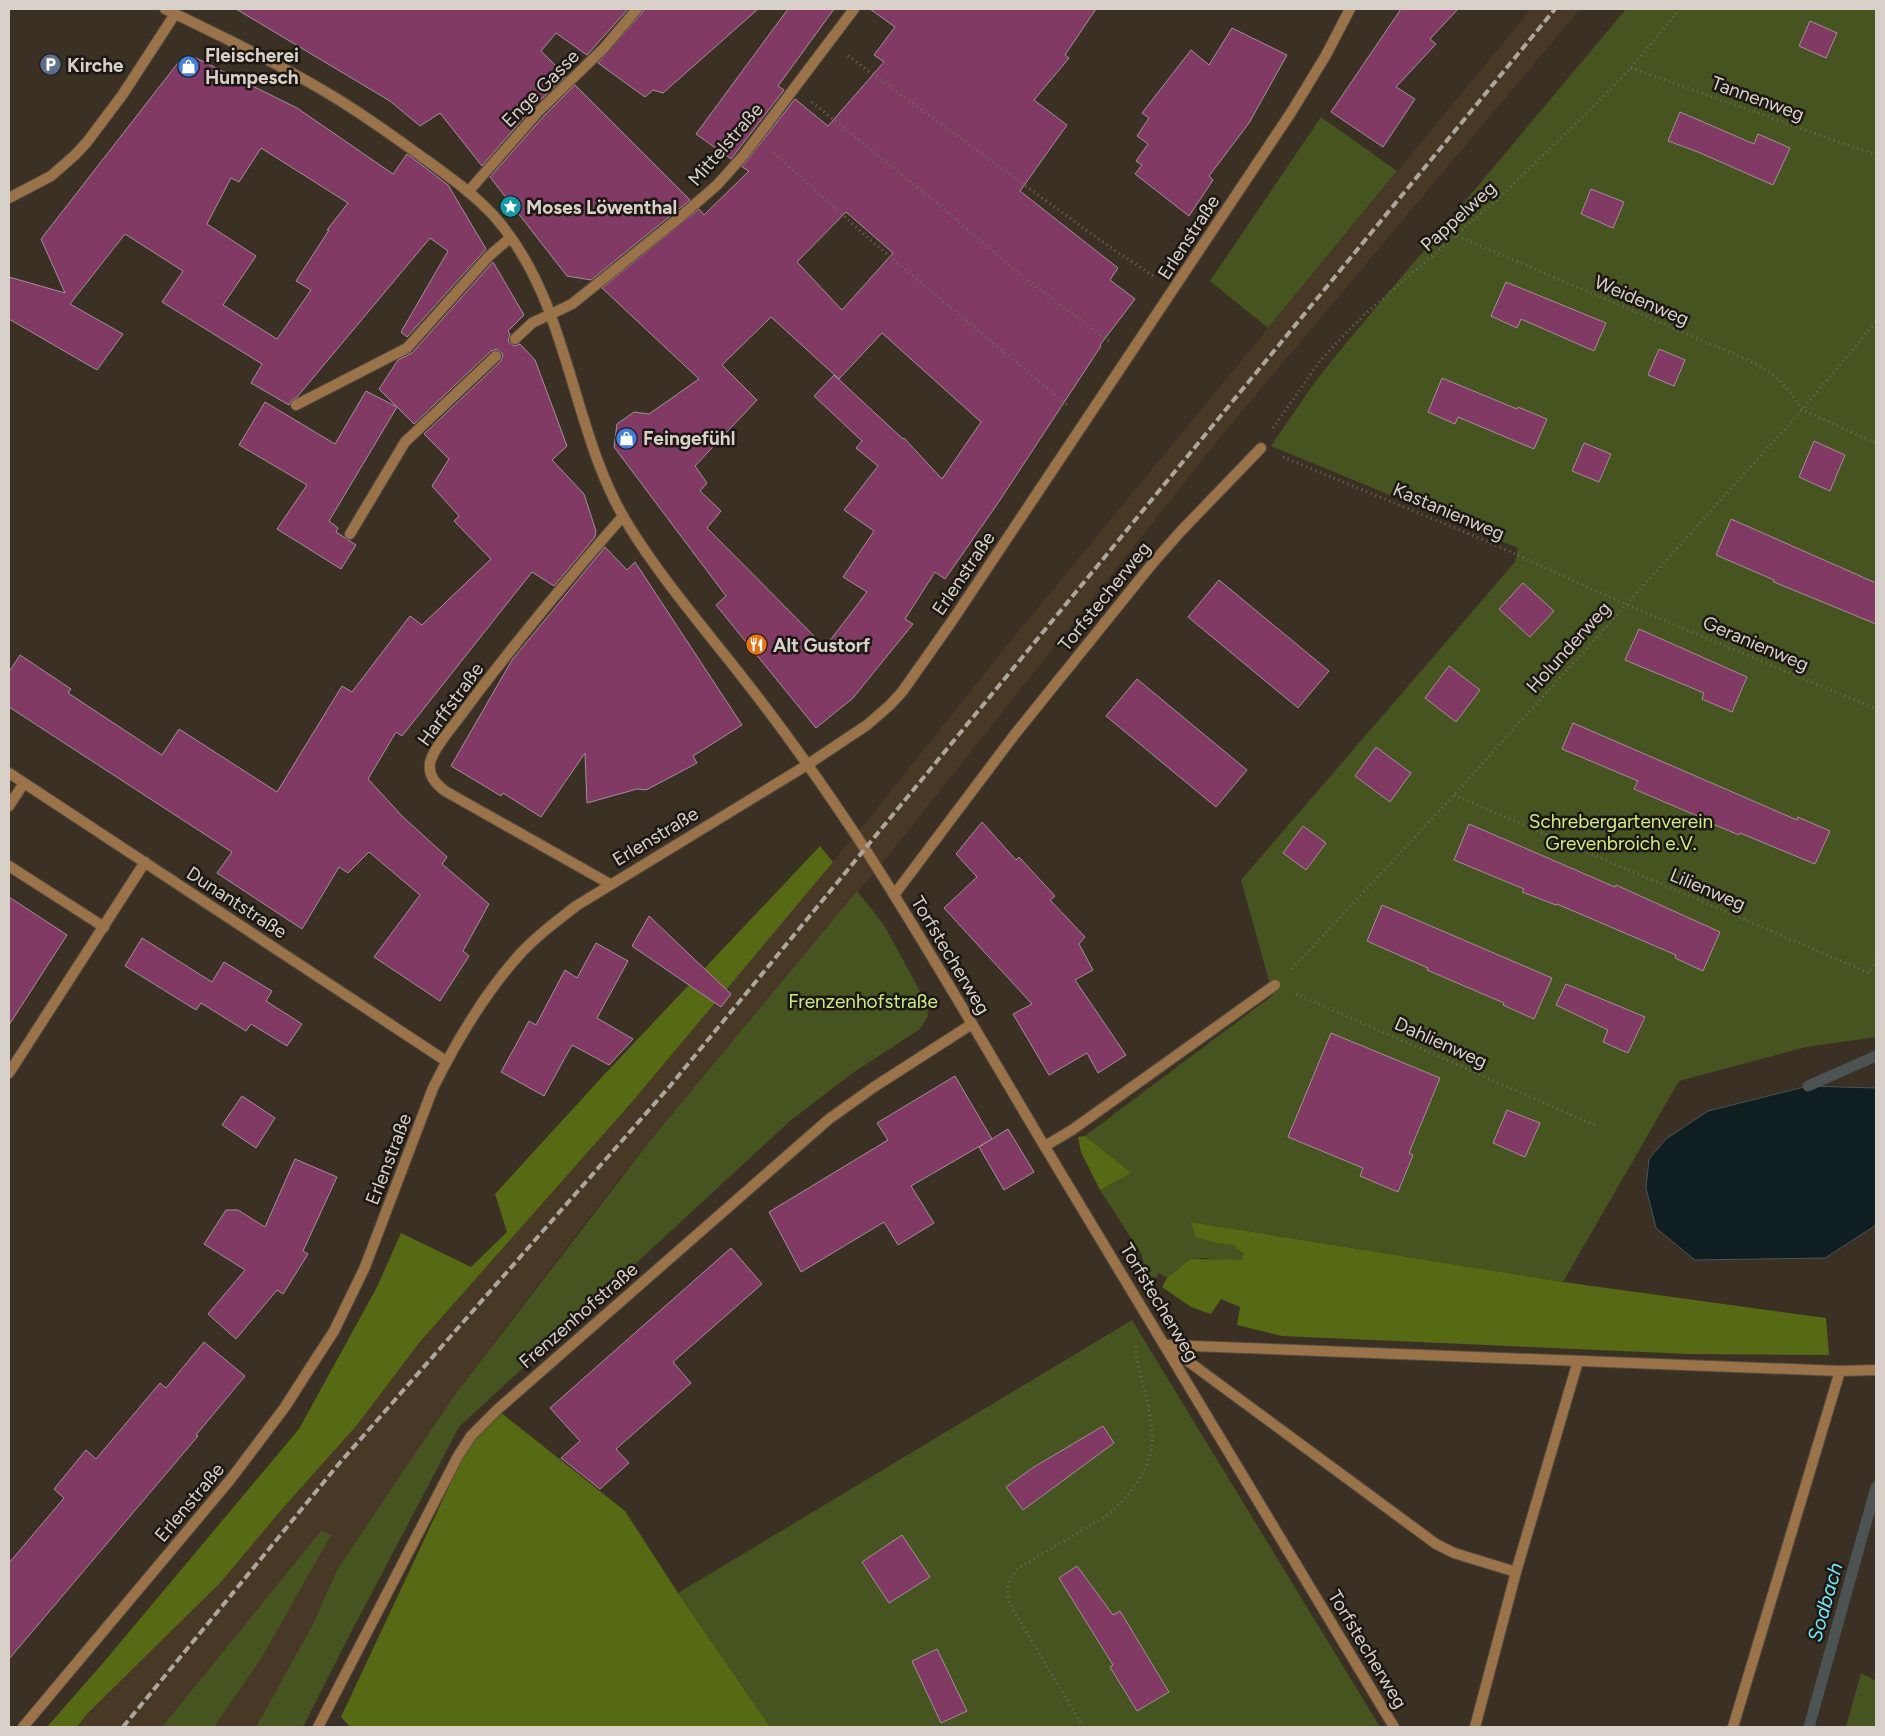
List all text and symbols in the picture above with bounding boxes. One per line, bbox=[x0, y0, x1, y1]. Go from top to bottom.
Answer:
place label: Fleischerei Humpesch bbox=[205, 44, 299, 89]
street label: Enge Gasse bbox=[497, 45, 584, 132]
parking icon: Kirche bbox=[39, 53, 63, 77]
place label: Kirche bbox=[67, 54, 124, 77]
shop icon: Fleischerei Humpesch bbox=[177, 54, 201, 78]
street label: Tannenweg bbox=[1708, 71, 1807, 126]
street label: Mittelstraße bbox=[683, 98, 768, 191]
street label: Pappelweg bbox=[1416, 176, 1501, 256]
street label: Erlenstraße bbox=[1153, 191, 1224, 284]
place icon: Moses Löwenthal bbox=[498, 195, 522, 219]
place label: Moses Löwenthal bbox=[526, 196, 677, 219]
street label: Weidenweg bbox=[1591, 270, 1693, 331]
shop icon: Feingefühl bbox=[615, 426, 639, 450]
place label: Feingefühl bbox=[643, 427, 735, 450]
street label: Kastanienweg bbox=[1390, 478, 1508, 545]
street label: Erlenstraße bbox=[927, 527, 1000, 620]
street label: Torfstecherweg bbox=[1053, 537, 1155, 656]
street label: Holunderweg bbox=[1521, 597, 1615, 698]
street label: Geranienweg bbox=[1699, 611, 1812, 676]
restaurant icon: Alt Gustorf bbox=[745, 633, 769, 657]
place label: Alt Gustorf bbox=[773, 634, 871, 657]
street label: Harffstraße bbox=[412, 658, 488, 751]
street label: Erlenstraße bbox=[608, 802, 702, 871]
park label: Schrebergartenverein Grevenbroich e.V. bbox=[1529, 810, 1713, 855]
street label: Dunantstraße bbox=[182, 861, 291, 943]
street label: Lilienweg bbox=[1667, 863, 1749, 916]
street label: Torfstecherweg bbox=[906, 892, 995, 1019]
park label: Frenzenhofstraße bbox=[788, 990, 938, 1013]
street label: Dahlienweg bbox=[1391, 1012, 1491, 1073]
street label: Erlenstraße bbox=[361, 1110, 416, 1208]
street label: Torfstecherweg bbox=[1115, 1239, 1204, 1366]
street label: Frenzenhofstraße bbox=[514, 1258, 642, 1373]
street label: Erlenstraße bbox=[150, 1458, 229, 1547]
water label: Sodbach bbox=[1802, 1560, 1848, 1644]
street label: Torfstecherweg bbox=[1323, 1586, 1412, 1713]

